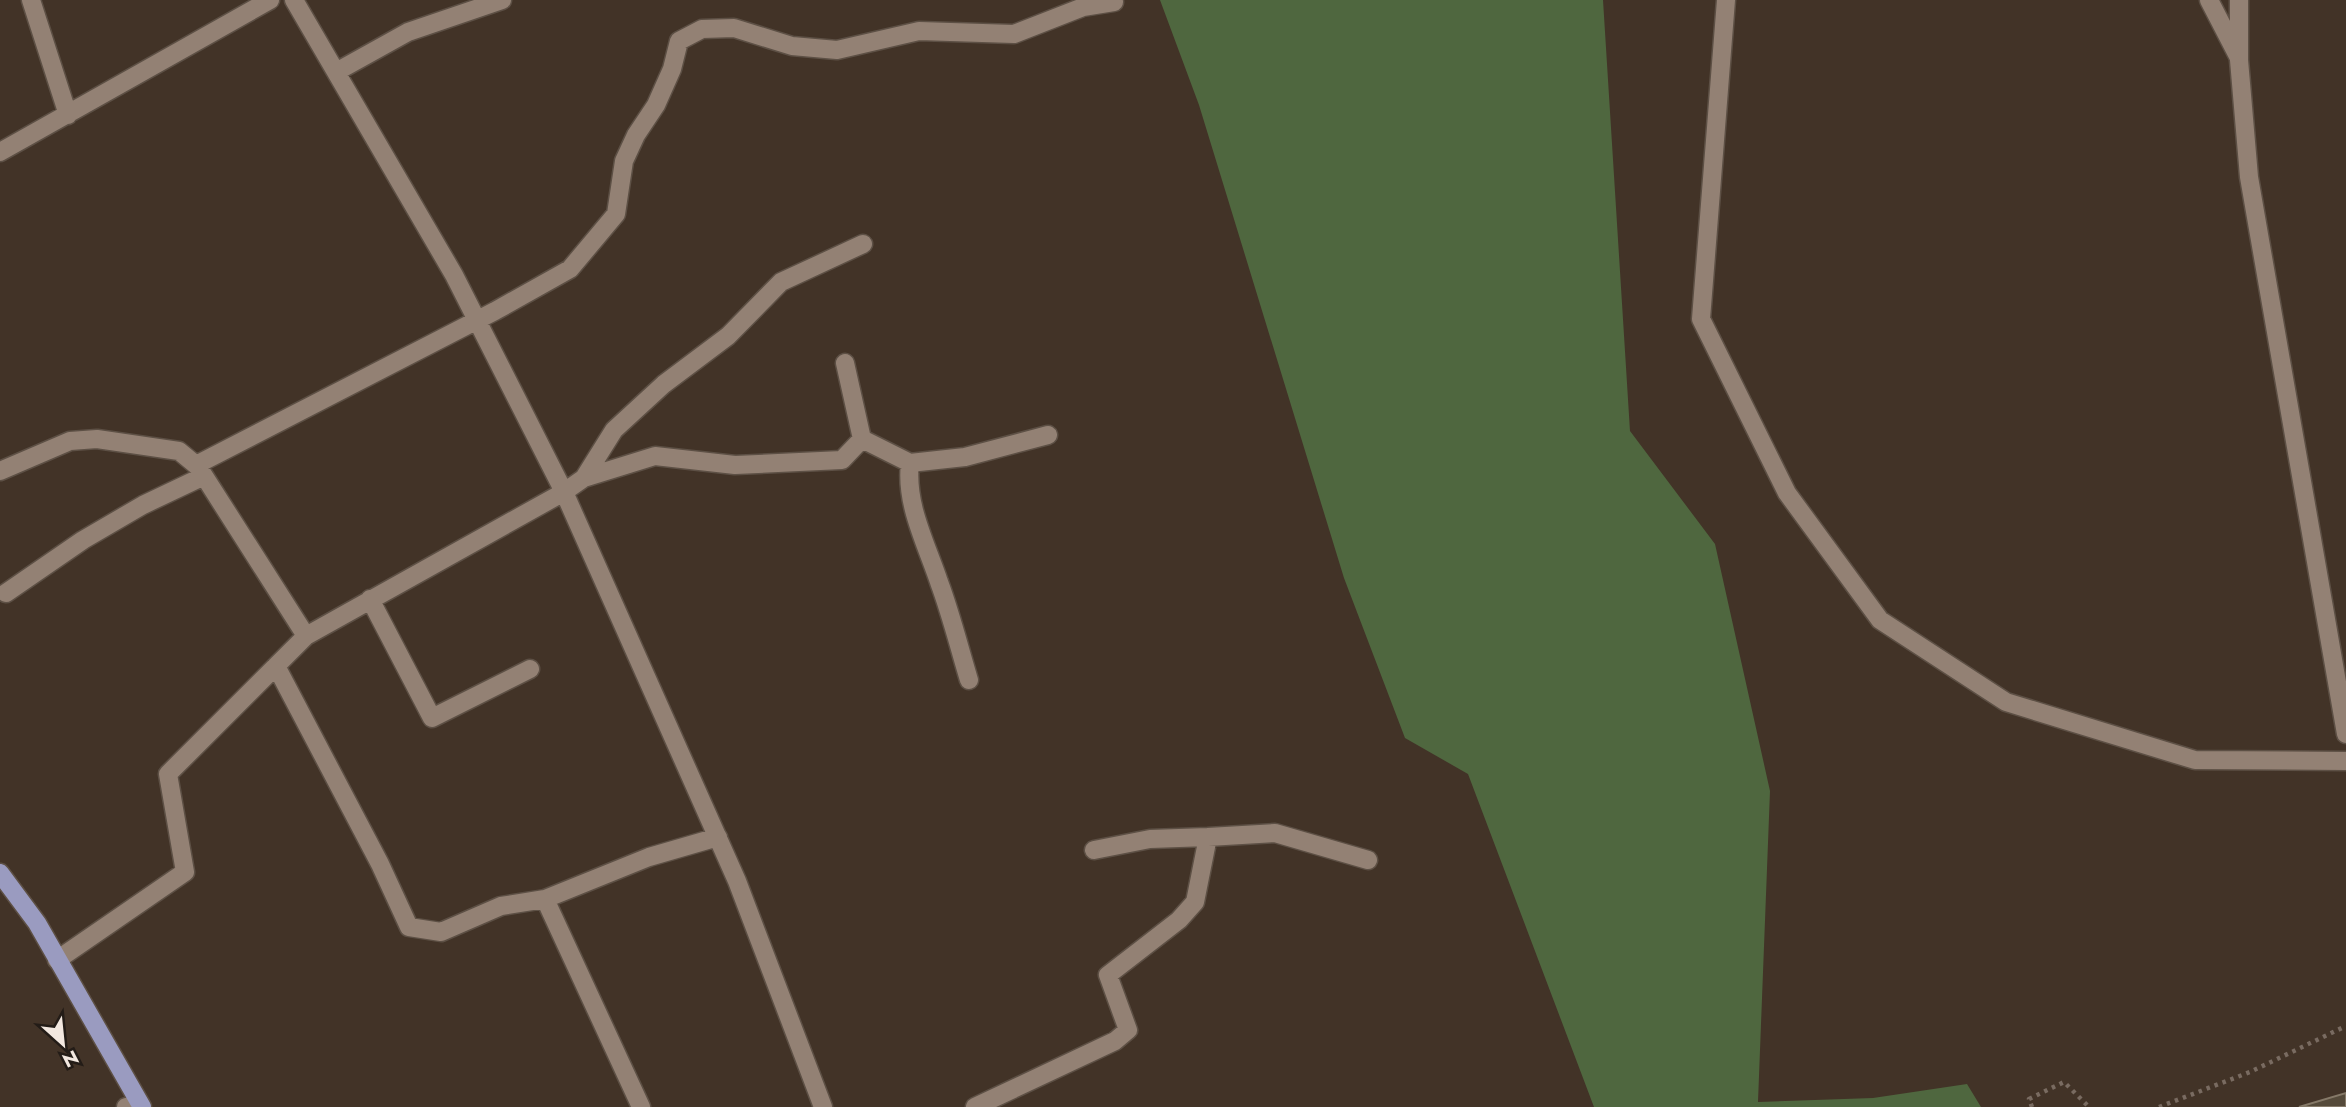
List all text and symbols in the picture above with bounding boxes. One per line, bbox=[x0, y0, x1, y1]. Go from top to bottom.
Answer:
north arrow bbox=[28, 1009, 98, 1079]
text: N bbox=[58, 1043, 83, 1074]

